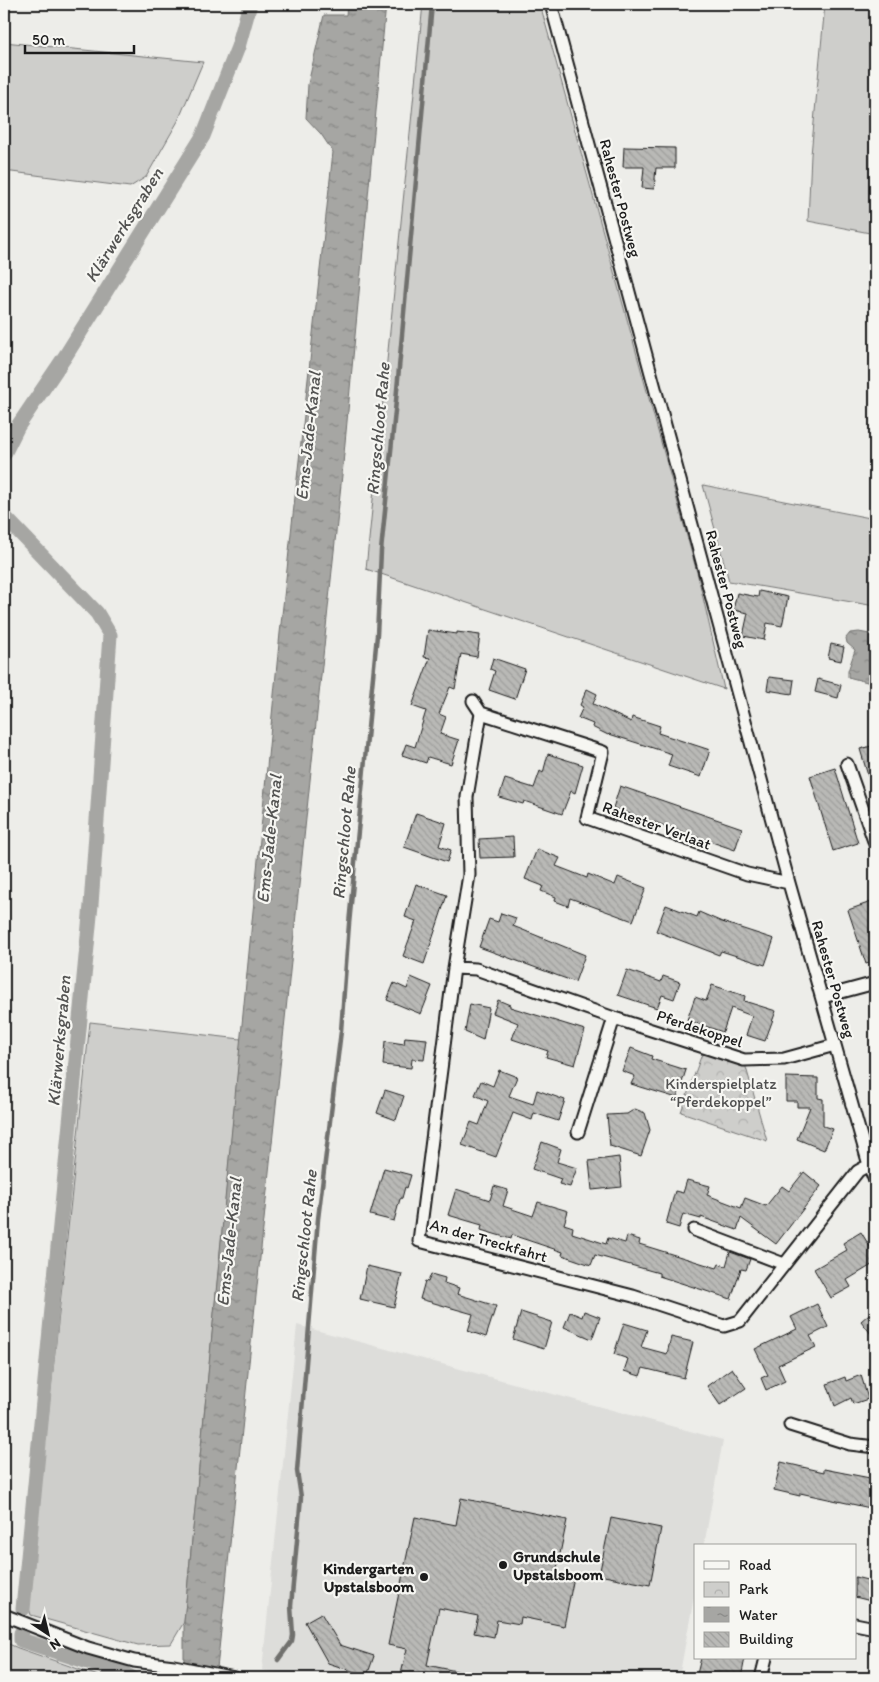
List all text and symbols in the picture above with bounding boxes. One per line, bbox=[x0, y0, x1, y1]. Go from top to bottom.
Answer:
scale bar bbox=[25, 22, 134, 54]
text: 50 m bbox=[32, 31, 65, 49]
street label: Rahester Postweg bbox=[596, 137, 646, 260]
water label: Klärwerksgraben bbox=[80, 163, 169, 286]
water label: Ringschloot Rahe bbox=[361, 360, 395, 496]
water label: Ems-Jade-Kanal bbox=[290, 369, 326, 501]
street label: Rahester Postweg bbox=[702, 528, 752, 651]
water label: Ringschloot Rahe bbox=[327, 764, 361, 900]
water label: Ems-Jade-Kanal bbox=[251, 772, 287, 904]
street label: Rahester Verlaat bbox=[600, 797, 714, 854]
street label: Rahester Postweg bbox=[808, 918, 860, 1041]
water label: Klärwerksgraben bbox=[42, 974, 76, 1107]
street label: Pferdekoppel bbox=[654, 1006, 746, 1052]
park label: Kinderspielplatz “Pferdekoppel” bbox=[665, 1074, 777, 1111]
water label: Ringschloot Rahe bbox=[286, 1167, 322, 1303]
water label: Ems-Jade-Kanal bbox=[211, 1175, 247, 1307]
street label: An der Treckfahrt bbox=[428, 1215, 550, 1266]
legend bbox=[694, 1544, 856, 1660]
place label: Grundschule Upstalsboom bbox=[513, 1547, 604, 1585]
text: Road bbox=[739, 1556, 772, 1574]
place label: Kindergarten Upstalsboom bbox=[323, 1559, 415, 1597]
marker: Grundschule Upstalsboom bbox=[497, 1559, 509, 1571]
marker: Kindergarten Upstalsboom bbox=[418, 1571, 430, 1583]
text: Park bbox=[739, 1580, 769, 1598]
text: Water bbox=[739, 1606, 778, 1624]
north arrow bbox=[22, 1610, 72, 1660]
text: Building bbox=[739, 1630, 793, 1648]
text: N bbox=[46, 1635, 64, 1654]

